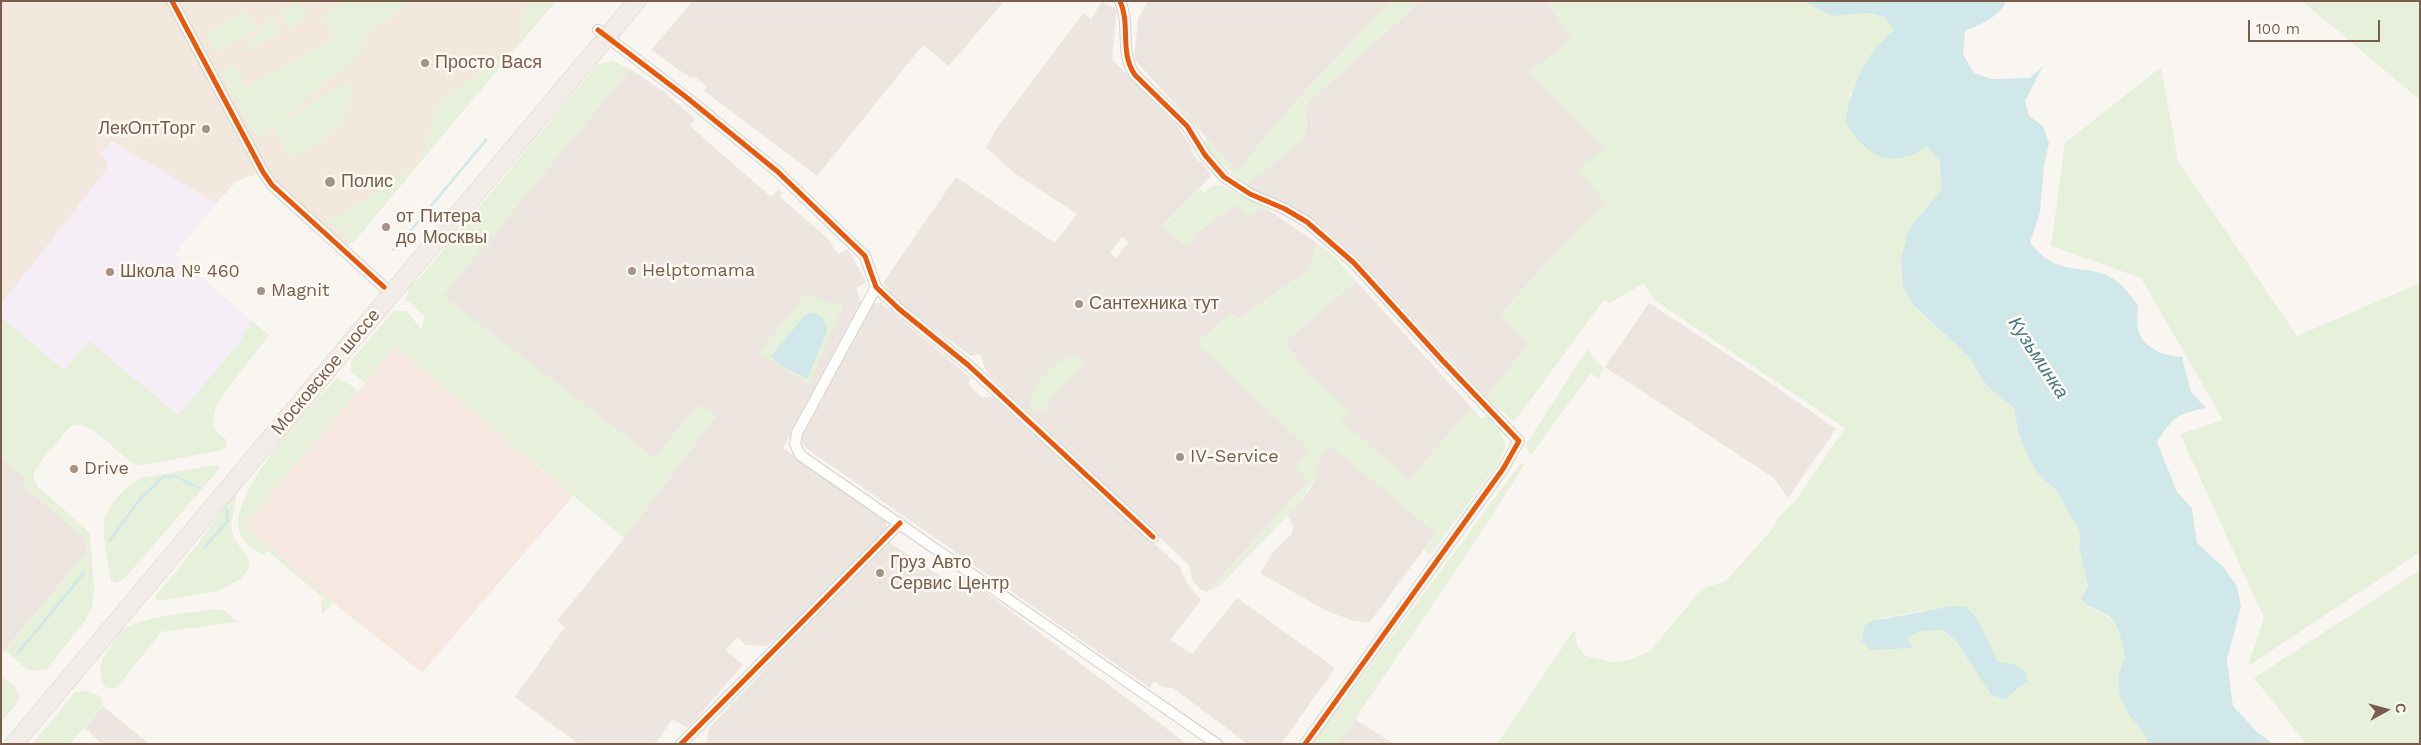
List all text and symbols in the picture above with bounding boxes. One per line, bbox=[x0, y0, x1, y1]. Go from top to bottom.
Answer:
scale bar bbox=[2251, 10, 2384, 42]
text: 100 m bbox=[2256, 20, 2300, 38]
place label: Просто Вася bbox=[435, 52, 542, 74]
marker: Просто Вася bbox=[419, 57, 431, 69]
place label: ЛекОптТорг bbox=[98, 118, 196, 140]
marker: ЛекОптТорг bbox=[200, 123, 212, 135]
place label: Полис bbox=[341, 171, 393, 193]
marker: Полис bbox=[323, 175, 337, 189]
place label: от Питера до Москвы bbox=[396, 206, 487, 248]
marker: от Питера до Москвы bbox=[380, 221, 392, 233]
place label: Helptomama bbox=[642, 260, 755, 282]
place label: Школа № 460 bbox=[120, 261, 240, 283]
marker: Helptomama bbox=[626, 265, 638, 277]
marker: Школа № 460 bbox=[104, 266, 116, 278]
place label: Magnit bbox=[271, 280, 329, 302]
marker: Magnit bbox=[255, 285, 267, 297]
place label: Сантехника тут bbox=[1089, 293, 1219, 315]
marker: Сантехника тут bbox=[1073, 298, 1085, 310]
street label: Московское шоссе bbox=[267, 305, 385, 439]
water label: Кузьминка bbox=[2003, 313, 2073, 403]
place label: IV-Service bbox=[1190, 446, 1279, 468]
marker: IV-Service bbox=[1174, 451, 1186, 463]
place label: Drive bbox=[84, 458, 129, 480]
marker: Drive bbox=[68, 463, 80, 475]
place label: Груз Авто Сервис Центр bbox=[890, 552, 1009, 594]
marker: Груз Авто Сервис Центр bbox=[874, 567, 886, 579]
north arrow bbox=[2361, 685, 2411, 735]
text: С bbox=[2392, 702, 2409, 714]

